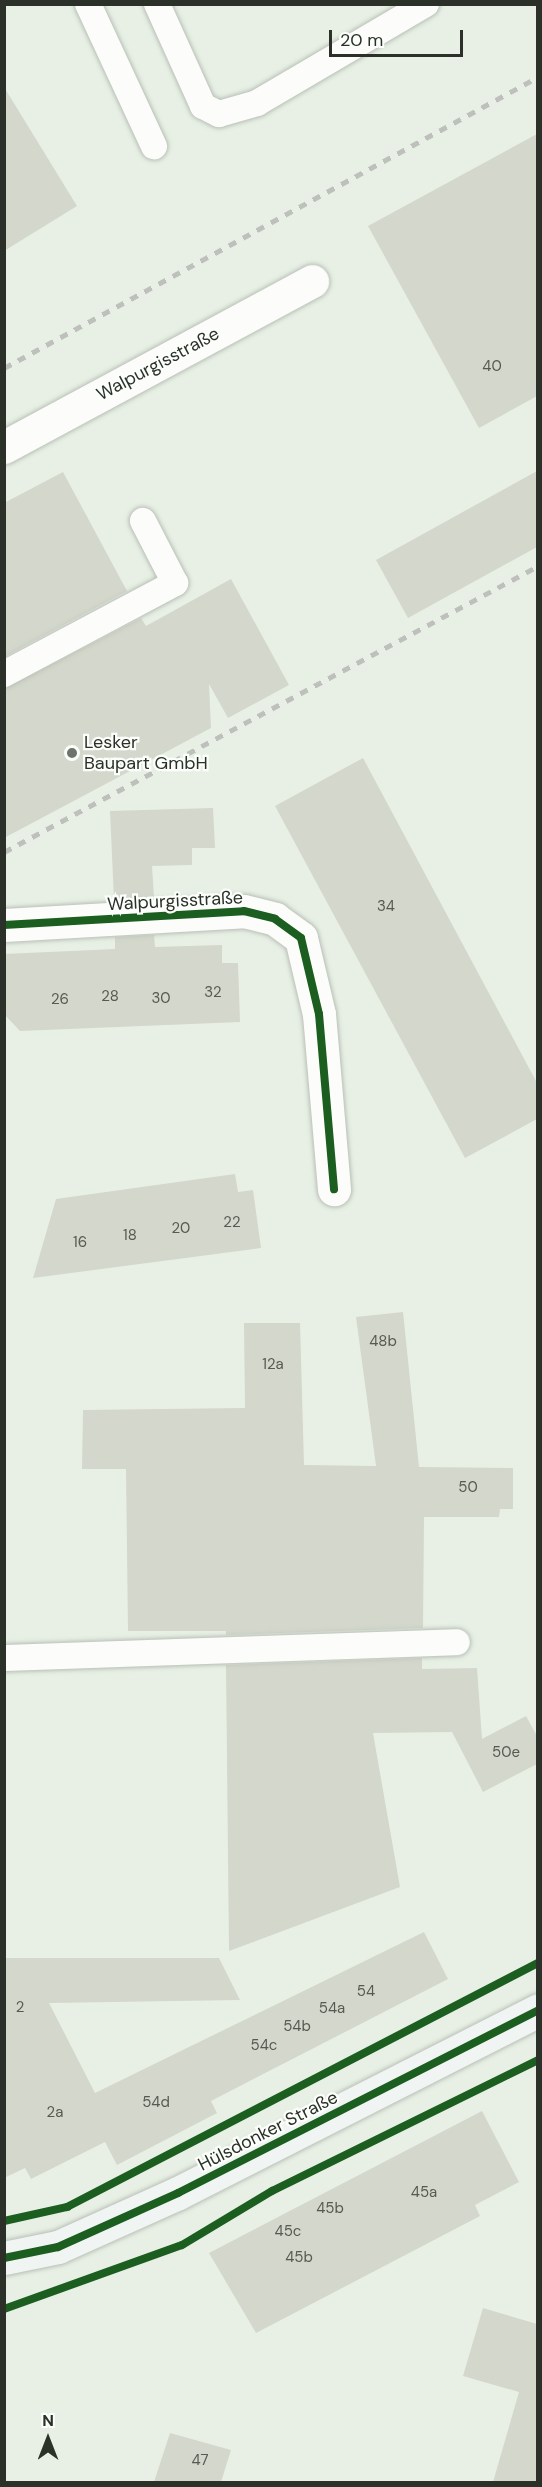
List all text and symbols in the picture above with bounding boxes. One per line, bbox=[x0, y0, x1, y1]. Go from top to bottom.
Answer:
scale bar bbox=[332, 18, 466, 56]
text: 20 m bbox=[340, 28, 383, 52]
street label: Walpurgisstraße bbox=[93, 323, 223, 405]
house number: 40 bbox=[482, 358, 502, 376]
place label: Lesker Baupart GmbH bbox=[84, 732, 208, 774]
marker: Lesker Baupart GmbH bbox=[65, 746, 79, 760]
street label: Walpurgisstraße bbox=[107, 887, 243, 915]
house number: 34 bbox=[377, 898, 395, 916]
house number: 32 bbox=[204, 984, 222, 1002]
house number: 28 bbox=[101, 988, 119, 1006]
house number: 30 bbox=[151, 990, 171, 1008]
house number: 26 bbox=[51, 991, 69, 1009]
house number: 22 bbox=[223, 1214, 241, 1232]
house number: 20 bbox=[172, 1220, 190, 1238]
house number: 18 bbox=[123, 1227, 137, 1245]
house number: 16 bbox=[73, 1234, 87, 1252]
house number: 48b bbox=[369, 1333, 397, 1351]
house number: 12a bbox=[262, 1356, 284, 1374]
house number: 50 bbox=[458, 1479, 478, 1497]
house number: 50e bbox=[492, 1744, 520, 1762]
house number: 54 bbox=[357, 1983, 375, 2001]
house number: 2 bbox=[16, 1999, 24, 2017]
house number: 54a bbox=[319, 2000, 345, 2018]
house number: 54b bbox=[283, 2018, 311, 2036]
house number: 54c bbox=[251, 2037, 277, 2055]
street label: Hülsdonker Straße bbox=[195, 2086, 341, 2176]
house number: 54d bbox=[142, 2094, 170, 2112]
house number: 2a bbox=[47, 2104, 63, 2122]
house number: 45a bbox=[411, 2184, 437, 2202]
house number: 45b bbox=[316, 2200, 344, 2218]
house number: 45c bbox=[275, 2223, 301, 2241]
house number: 45b bbox=[285, 2249, 313, 2267]
north arrow bbox=[18, 2409, 78, 2469]
text: N bbox=[42, 2410, 54, 2431]
house number: 47 bbox=[191, 2452, 209, 2470]

